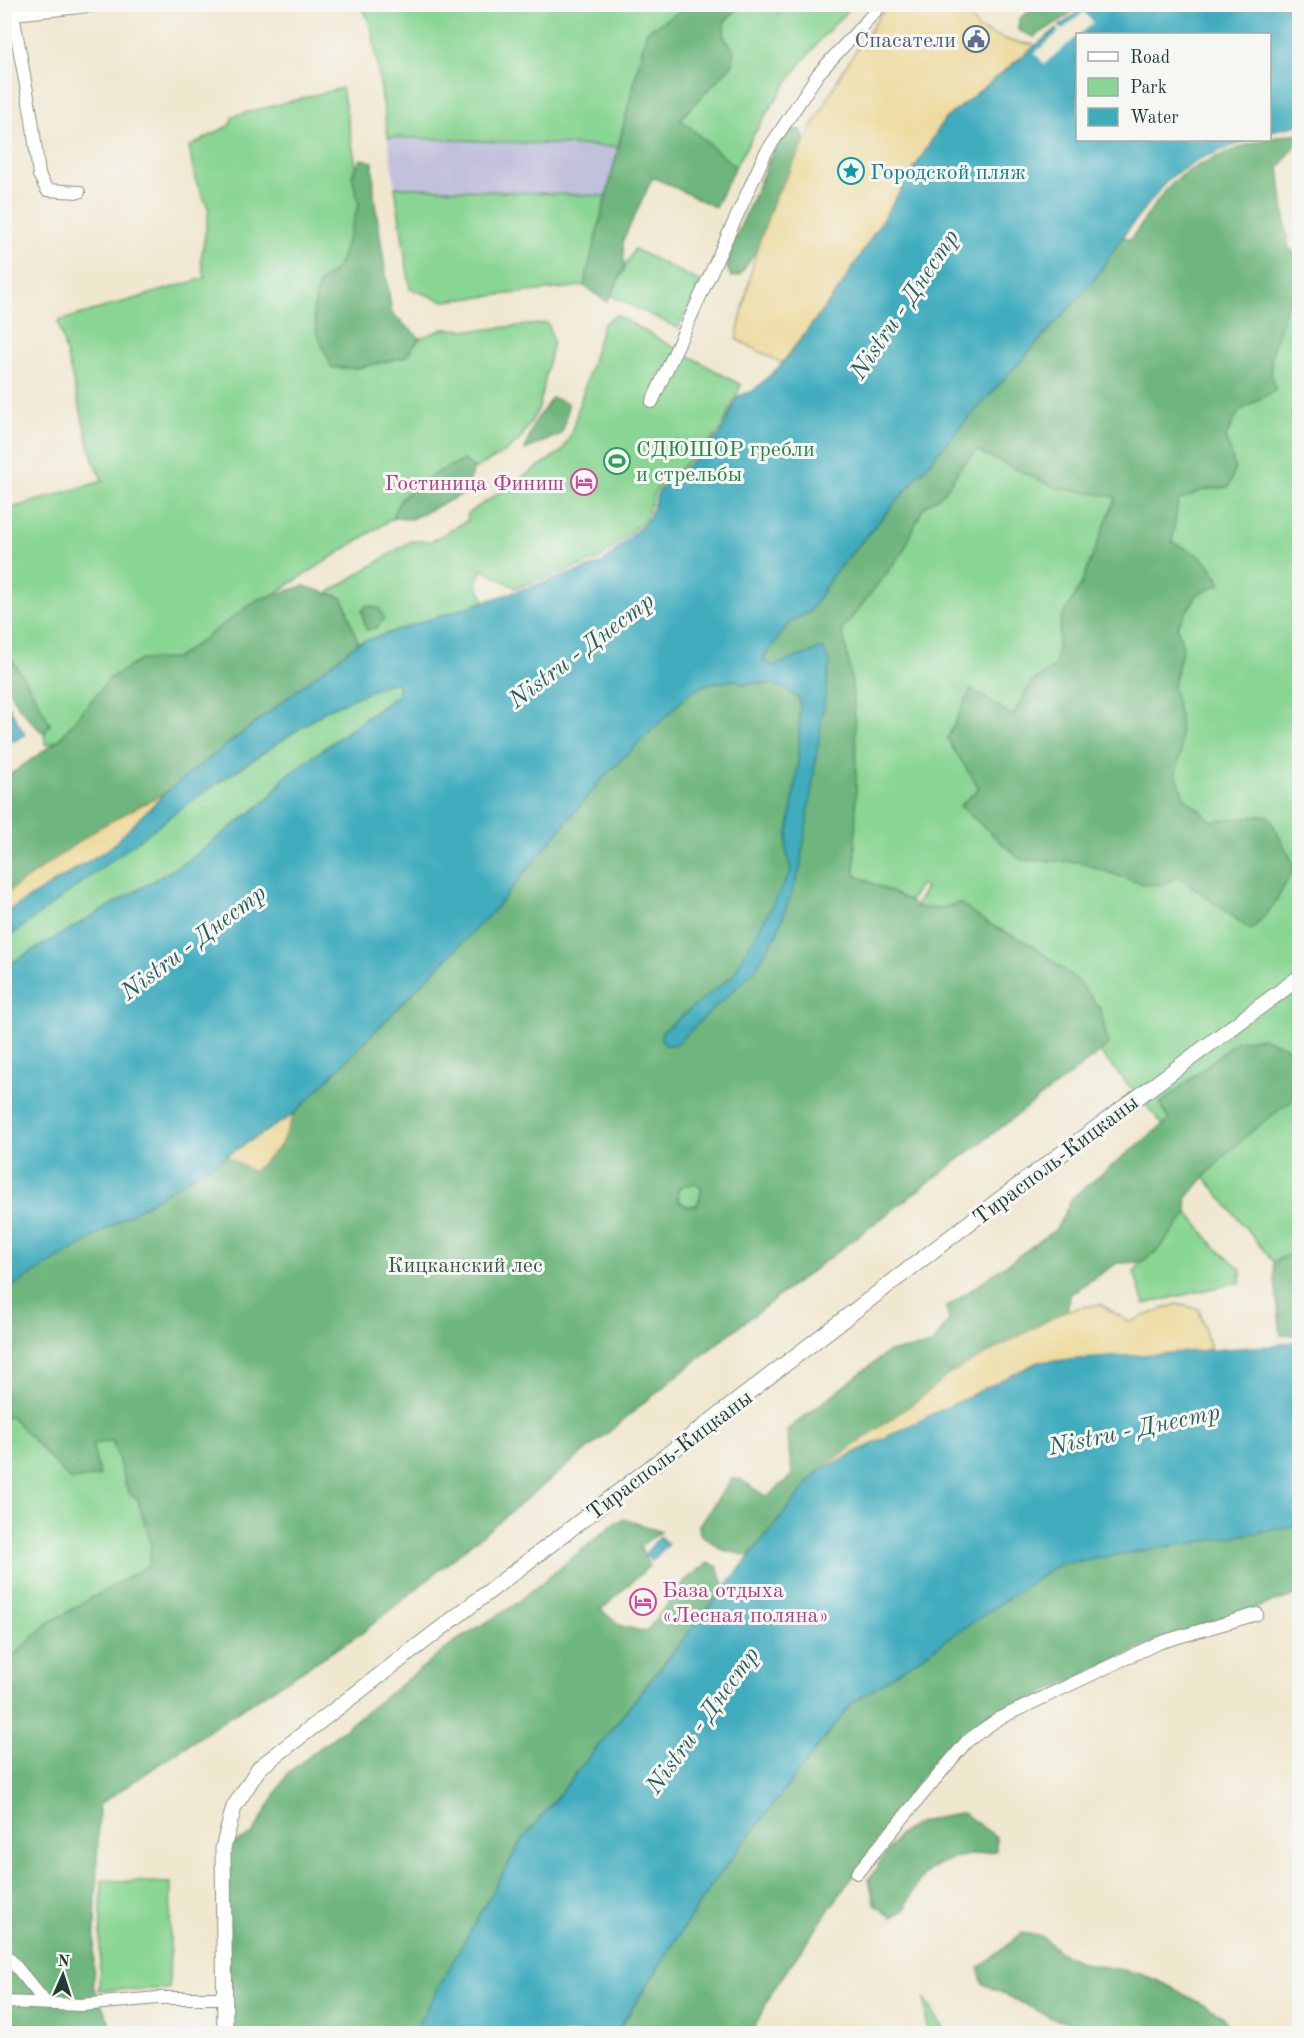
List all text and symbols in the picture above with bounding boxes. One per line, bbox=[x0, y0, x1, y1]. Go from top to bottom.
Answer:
public building icon: Спасатели bbox=[961, 24, 991, 54]
place label: Спасатели bbox=[854, 30, 956, 52]
legend bbox=[1076, 33, 1271, 141]
text: Road bbox=[1130, 49, 1170, 67]
text: Park bbox=[1130, 79, 1167, 97]
text: Water bbox=[1130, 109, 1179, 127]
place icon: Городской пляж bbox=[836, 156, 866, 186]
place label: Городской пляж bbox=[870, 162, 1026, 184]
water label: Nistru - Днестр bbox=[846, 226, 965, 385]
place label: СДЮШОР гребли и стрельбы bbox=[636, 439, 815, 486]
sports icon: СДЮШОР гребли и стрельбы bbox=[602, 446, 632, 476]
hotel icon: Гостиница Финиш bbox=[569, 467, 599, 497]
place label: Гостиница Финиш bbox=[385, 473, 564, 495]
water label: Nistru - Днестр bbox=[504, 589, 659, 714]
water label: Nistru - Днестр bbox=[116, 881, 271, 1006]
street label: Тирасполь-Кицканы bbox=[970, 1092, 1143, 1230]
park label: Кицканский лес bbox=[387, 1255, 543, 1277]
street label: Тирасполь-Кицканы bbox=[584, 1387, 757, 1525]
water label: Nistru - Днестр bbox=[1045, 1401, 1222, 1461]
place label: База отдыха «Лесная поляна» bbox=[662, 1580, 829, 1627]
hotel icon: База отдыха «Лесная поляна» bbox=[628, 1587, 658, 1617]
water label: Nistru - Днестр bbox=[642, 1643, 765, 1800]
north arrow bbox=[33, 1945, 93, 2005]
text: N bbox=[57, 1954, 71, 1970]

